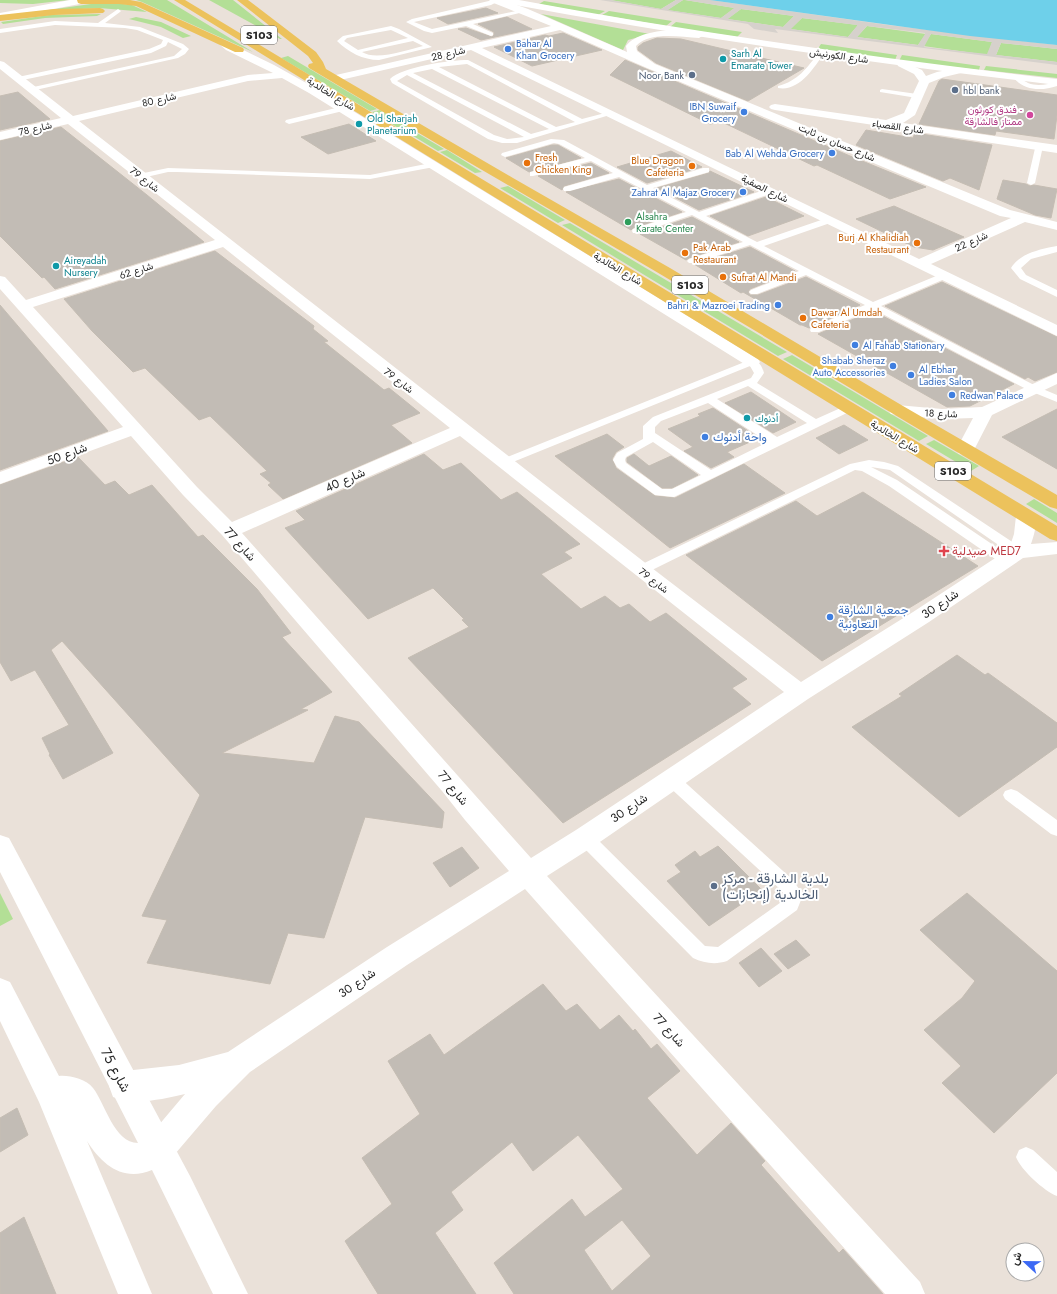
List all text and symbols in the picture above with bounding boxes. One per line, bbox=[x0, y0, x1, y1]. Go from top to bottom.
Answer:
road number: S103 bbox=[241, 26, 277, 44]
place label: Bahar Al Khan Grocery bbox=[516, 36, 575, 63]
street label: شارع 28 bbox=[430, 42, 467, 65]
marker: Bahar Al Khan Grocery bbox=[503, 44, 513, 54]
street label: شارع الكورنيش bbox=[808, 44, 870, 67]
place label: Sarh Al Emarate Tower bbox=[731, 46, 793, 73]
marker: Sarh Al Emarate Tower bbox=[718, 54, 728, 64]
place label: Noor Bank bbox=[639, 68, 685, 83]
marker: Noor Bank bbox=[687, 70, 697, 80]
street label: شارع الخالدية bbox=[304, 73, 358, 114]
place label: hbl bank bbox=[963, 83, 1000, 98]
marker: hbl bank bbox=[950, 85, 960, 95]
street label: شارع 80 bbox=[141, 88, 178, 111]
place label: IBN Suwaif Grocery bbox=[689, 99, 737, 126]
place label: فندق كورثون - ممتاز فالشارقة bbox=[964, 102, 1023, 129]
marker: IBN Suwaif Grocery bbox=[739, 107, 749, 117]
marker: فندق كورثون - ممتاز فالشارقة bbox=[1025, 110, 1035, 120]
place label: Old Sharjah Planetarium bbox=[367, 111, 417, 138]
street label: شارع القصباء bbox=[871, 115, 925, 138]
street label: شارع 78 bbox=[17, 117, 53, 140]
marker: Old Sharjah Planetarium bbox=[354, 119, 364, 129]
street label: شارع حسان بن ثابت bbox=[796, 120, 878, 165]
place label: Bab Al Wehda Grocery bbox=[725, 146, 825, 161]
marker: Bab Al Wehda Grocery bbox=[827, 148, 837, 158]
place label: Fresh Chicken King bbox=[535, 150, 591, 177]
place label: Blue Dragon Cafeteria bbox=[631, 153, 684, 180]
marker: Fresh Chicken King bbox=[522, 158, 532, 168]
marker: Blue Dragon Cafeteria bbox=[687, 161, 697, 171]
street label: شارع 79 bbox=[127, 163, 163, 196]
street label: شارع الصفية bbox=[739, 171, 791, 206]
place label: Zahrat Al Majaz Grocery bbox=[632, 185, 736, 200]
marker: Zahrat Al Majaz Grocery bbox=[738, 187, 748, 197]
place label: Alsahra Karate Center bbox=[636, 209, 694, 236]
marker: Alsahra Karate Center bbox=[623, 217, 633, 227]
street label: شارع 22 bbox=[952, 228, 990, 255]
place label: Burj Al Khalidiah Restaurant bbox=[838, 230, 910, 257]
marker: Burj Al Khalidiah Restaurant bbox=[912, 238, 922, 248]
place label: Pak Arab Restaurant bbox=[693, 240, 737, 267]
street label: شارع الخالدية bbox=[591, 248, 645, 289]
marker: Pak Arab Restaurant bbox=[680, 248, 690, 258]
place label: Aireyadah Nursery bbox=[64, 253, 106, 280]
street label: شارع 62 bbox=[117, 258, 155, 283]
marker: Aireyadah Nursery bbox=[51, 261, 61, 271]
place label: Sufrat Al Mandi bbox=[731, 270, 797, 285]
marker: Sufrat Al Mandi bbox=[718, 272, 728, 282]
road number: S103 bbox=[672, 276, 708, 294]
place label: Bahri & Mazroei Trading bbox=[667, 298, 770, 313]
marker: Bahri & Mazroei Trading bbox=[773, 300, 783, 310]
place label: Dawar Al Umdah Cafeteria bbox=[811, 305, 882, 332]
marker: Dawar Al Umdah Cafeteria bbox=[798, 313, 808, 323]
place label: Al Fahab Stationary bbox=[863, 338, 945, 353]
marker: Al Fahab Stationary bbox=[850, 340, 860, 350]
place label: Shabab Sheraz Auto Accessories bbox=[812, 353, 885, 380]
marker: Shabab Sheraz Auto Accessories bbox=[888, 361, 898, 371]
place label: Al Ebhar Ladies Salon bbox=[919, 362, 972, 389]
street label: شارع 79 bbox=[381, 364, 417, 397]
marker: Al Ebhar Ladies Salon bbox=[906, 370, 916, 380]
place label: Redwan Palace bbox=[960, 388, 1023, 403]
marker: Redwan Palace bbox=[947, 390, 957, 400]
street label: شارع 18 bbox=[924, 405, 958, 422]
place label: أدنوك bbox=[755, 411, 779, 426]
marker: أدنوك bbox=[742, 413, 752, 423]
street label: شارع الخالدية bbox=[868, 416, 922, 457]
place label: واحة أدنوك bbox=[713, 428, 767, 446]
marker: واحة أدنوك bbox=[700, 432, 710, 442]
street label: شارع 50 bbox=[44, 438, 90, 470]
road number: S103 bbox=[935, 462, 971, 480]
street label: شارع 40 bbox=[322, 463, 368, 497]
street label: شارع 77 bbox=[220, 523, 260, 565]
place label: صيدلية MED7 bbox=[952, 542, 1022, 560]
marker: صيدلية MED7 bbox=[939, 546, 949, 556]
street label: شارع 79 bbox=[636, 564, 672, 597]
street label: شارع 30 bbox=[918, 585, 962, 623]
place label: جمعية الشارقة التعاونية bbox=[838, 601, 908, 633]
marker: جمعية الشارقة التعاونية bbox=[825, 612, 835, 622]
street label: شارع 77 bbox=[433, 767, 473, 809]
street label: شارع 30 bbox=[607, 789, 651, 827]
place label: بلدية الشارقة - مركز الخالدية (إنجازات) bbox=[721, 868, 829, 904]
marker: بلدية الشارقة - مركز الخالدية (إنجازات) bbox=[709, 881, 719, 891]
street label: شارع 30 bbox=[335, 964, 379, 1002]
street label: شارع 77 bbox=[649, 1009, 689, 1051]
street label: شارع 75 bbox=[95, 1044, 136, 1096]
north arrow bbox=[1005, 1242, 1045, 1282]
text: ش bbox=[1006, 1249, 1026, 1267]

